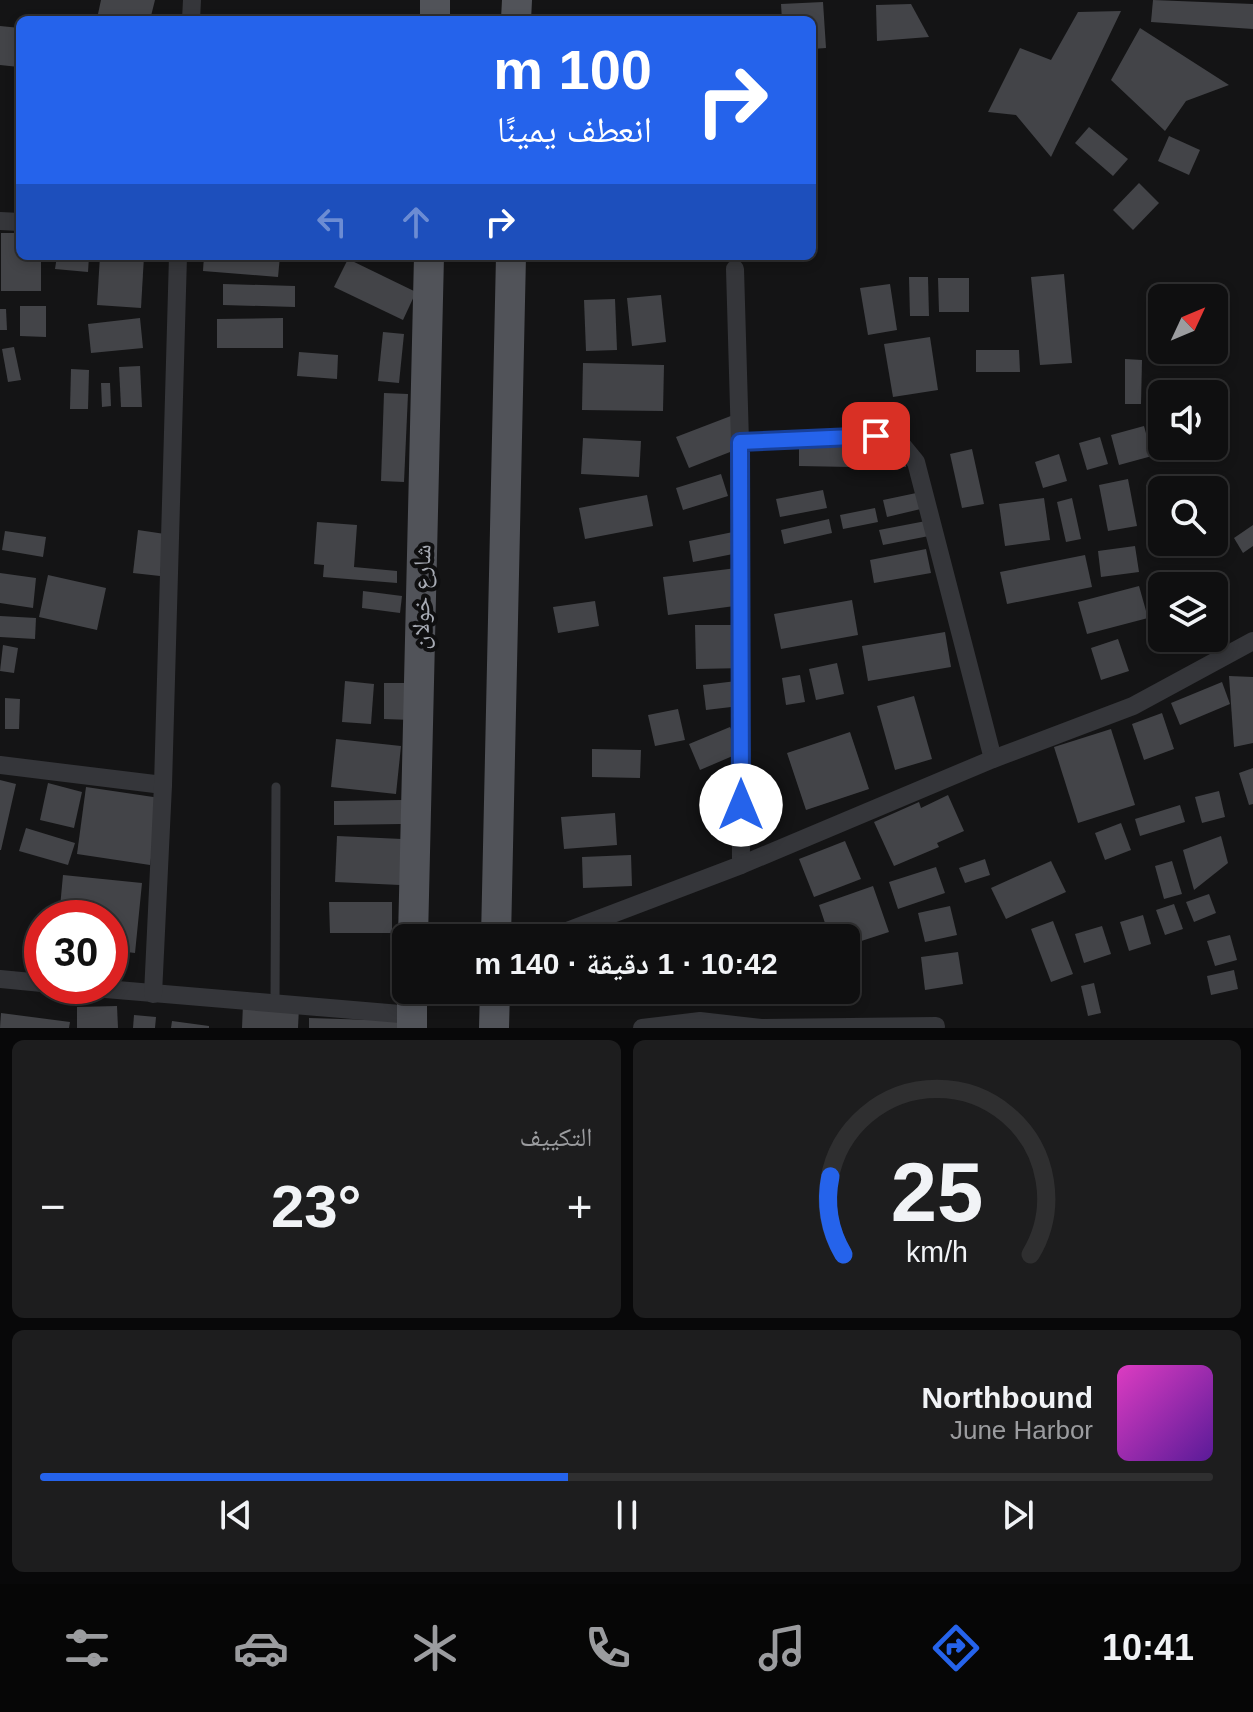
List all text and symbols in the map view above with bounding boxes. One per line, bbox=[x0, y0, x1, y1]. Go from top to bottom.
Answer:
text: 100 m bbox=[493, 38, 652, 101]
icon: right bbox=[680, 48, 784, 152]
text: انعطف يمينًا bbox=[497, 109, 652, 150]
icon: left bbox=[310, 200, 354, 244]
icon: ahead bbox=[394, 200, 438, 244]
icon: right bbox=[478, 200, 522, 244]
north arrow bbox=[1148, 284, 1228, 364]
map controls bbox=[1148, 284, 1228, 652]
button: sound bbox=[1148, 380, 1228, 460]
pin bbox=[842, 402, 910, 470]
icon: arrive bbox=[854, 414, 898, 458]
button: search bbox=[1148, 476, 1228, 556]
street label: شارع خولان bbox=[407, 544, 437, 650]
button: layers bbox=[1148, 572, 1228, 652]
position arrow bbox=[699, 763, 783, 847]
speed limit sign: 30 bbox=[24, 900, 128, 1004]
text: 10:42 · 1 دقيقة · 140 m bbox=[474, 947, 778, 980]
text: التكييف bbox=[520, 1122, 593, 1152]
text: 25 bbox=[890, 1146, 983, 1239]
text: 23° bbox=[271, 1173, 362, 1240]
text: − bbox=[40, 1182, 66, 1231]
text: + bbox=[567, 1182, 592, 1231]
text: km/h bbox=[906, 1236, 968, 1268]
text: Northbound bbox=[921, 1381, 1093, 1414]
text: June Harbor bbox=[950, 1415, 1093, 1445]
icon: previous bbox=[214, 1493, 258, 1537]
icon: pause bbox=[605, 1493, 649, 1537]
icon: next bbox=[996, 1493, 1040, 1537]
icon: filters bbox=[59, 1620, 115, 1676]
icon: car bbox=[233, 1620, 289, 1676]
icon: climate bbox=[407, 1620, 463, 1676]
icon: phone bbox=[580, 1620, 636, 1676]
icon: music bbox=[754, 1620, 810, 1676]
icon: directions bbox=[928, 1620, 984, 1676]
text: 10:41 bbox=[1102, 1627, 1194, 1668]

